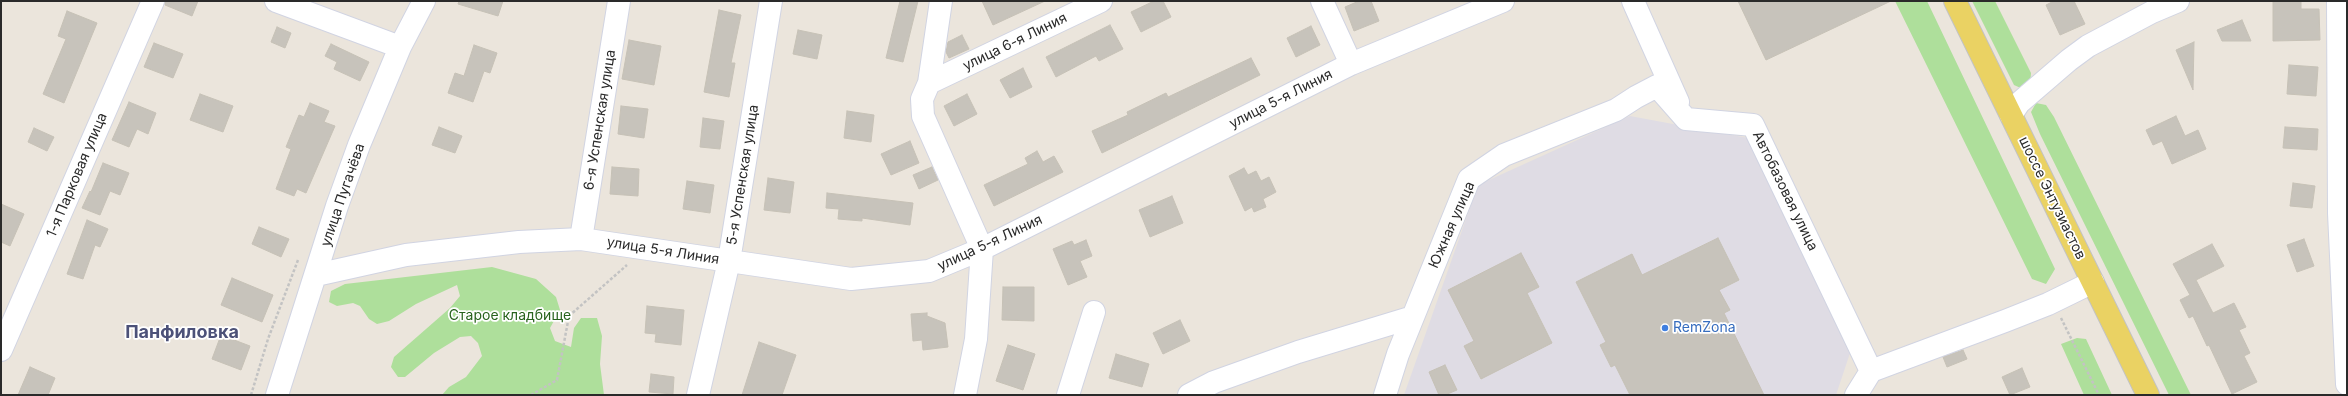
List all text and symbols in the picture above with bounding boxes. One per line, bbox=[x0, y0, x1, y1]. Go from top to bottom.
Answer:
street label: улица 6-я Линия bbox=[960, 10, 1070, 74]
street label: 6-я Успенская улица bbox=[581, 48, 619, 192]
street label: улица 5-я Линия bbox=[1227, 66, 1335, 132]
street label: 5-я Успенская улица bbox=[724, 104, 762, 246]
street label: 1-я Парковая улица bbox=[43, 110, 111, 240]
street label: Автобазовая улица bbox=[1749, 128, 1821, 254]
street label: шоссе Энтузиастов bbox=[2015, 134, 2089, 262]
street label: улица Пугачёва bbox=[317, 141, 369, 249]
street label: Южная улица bbox=[1425, 179, 1479, 271]
street label: улица 5-я Линия bbox=[935, 211, 1045, 275]
street label: улица 5-я Линия bbox=[606, 234, 720, 268]
park label: Старое кладбище bbox=[449, 308, 571, 324]
place label: RemZona bbox=[1673, 320, 1736, 336]
district label: Панфиловка bbox=[125, 322, 239, 344]
marker: RemZona bbox=[1660, 323, 1670, 333]

